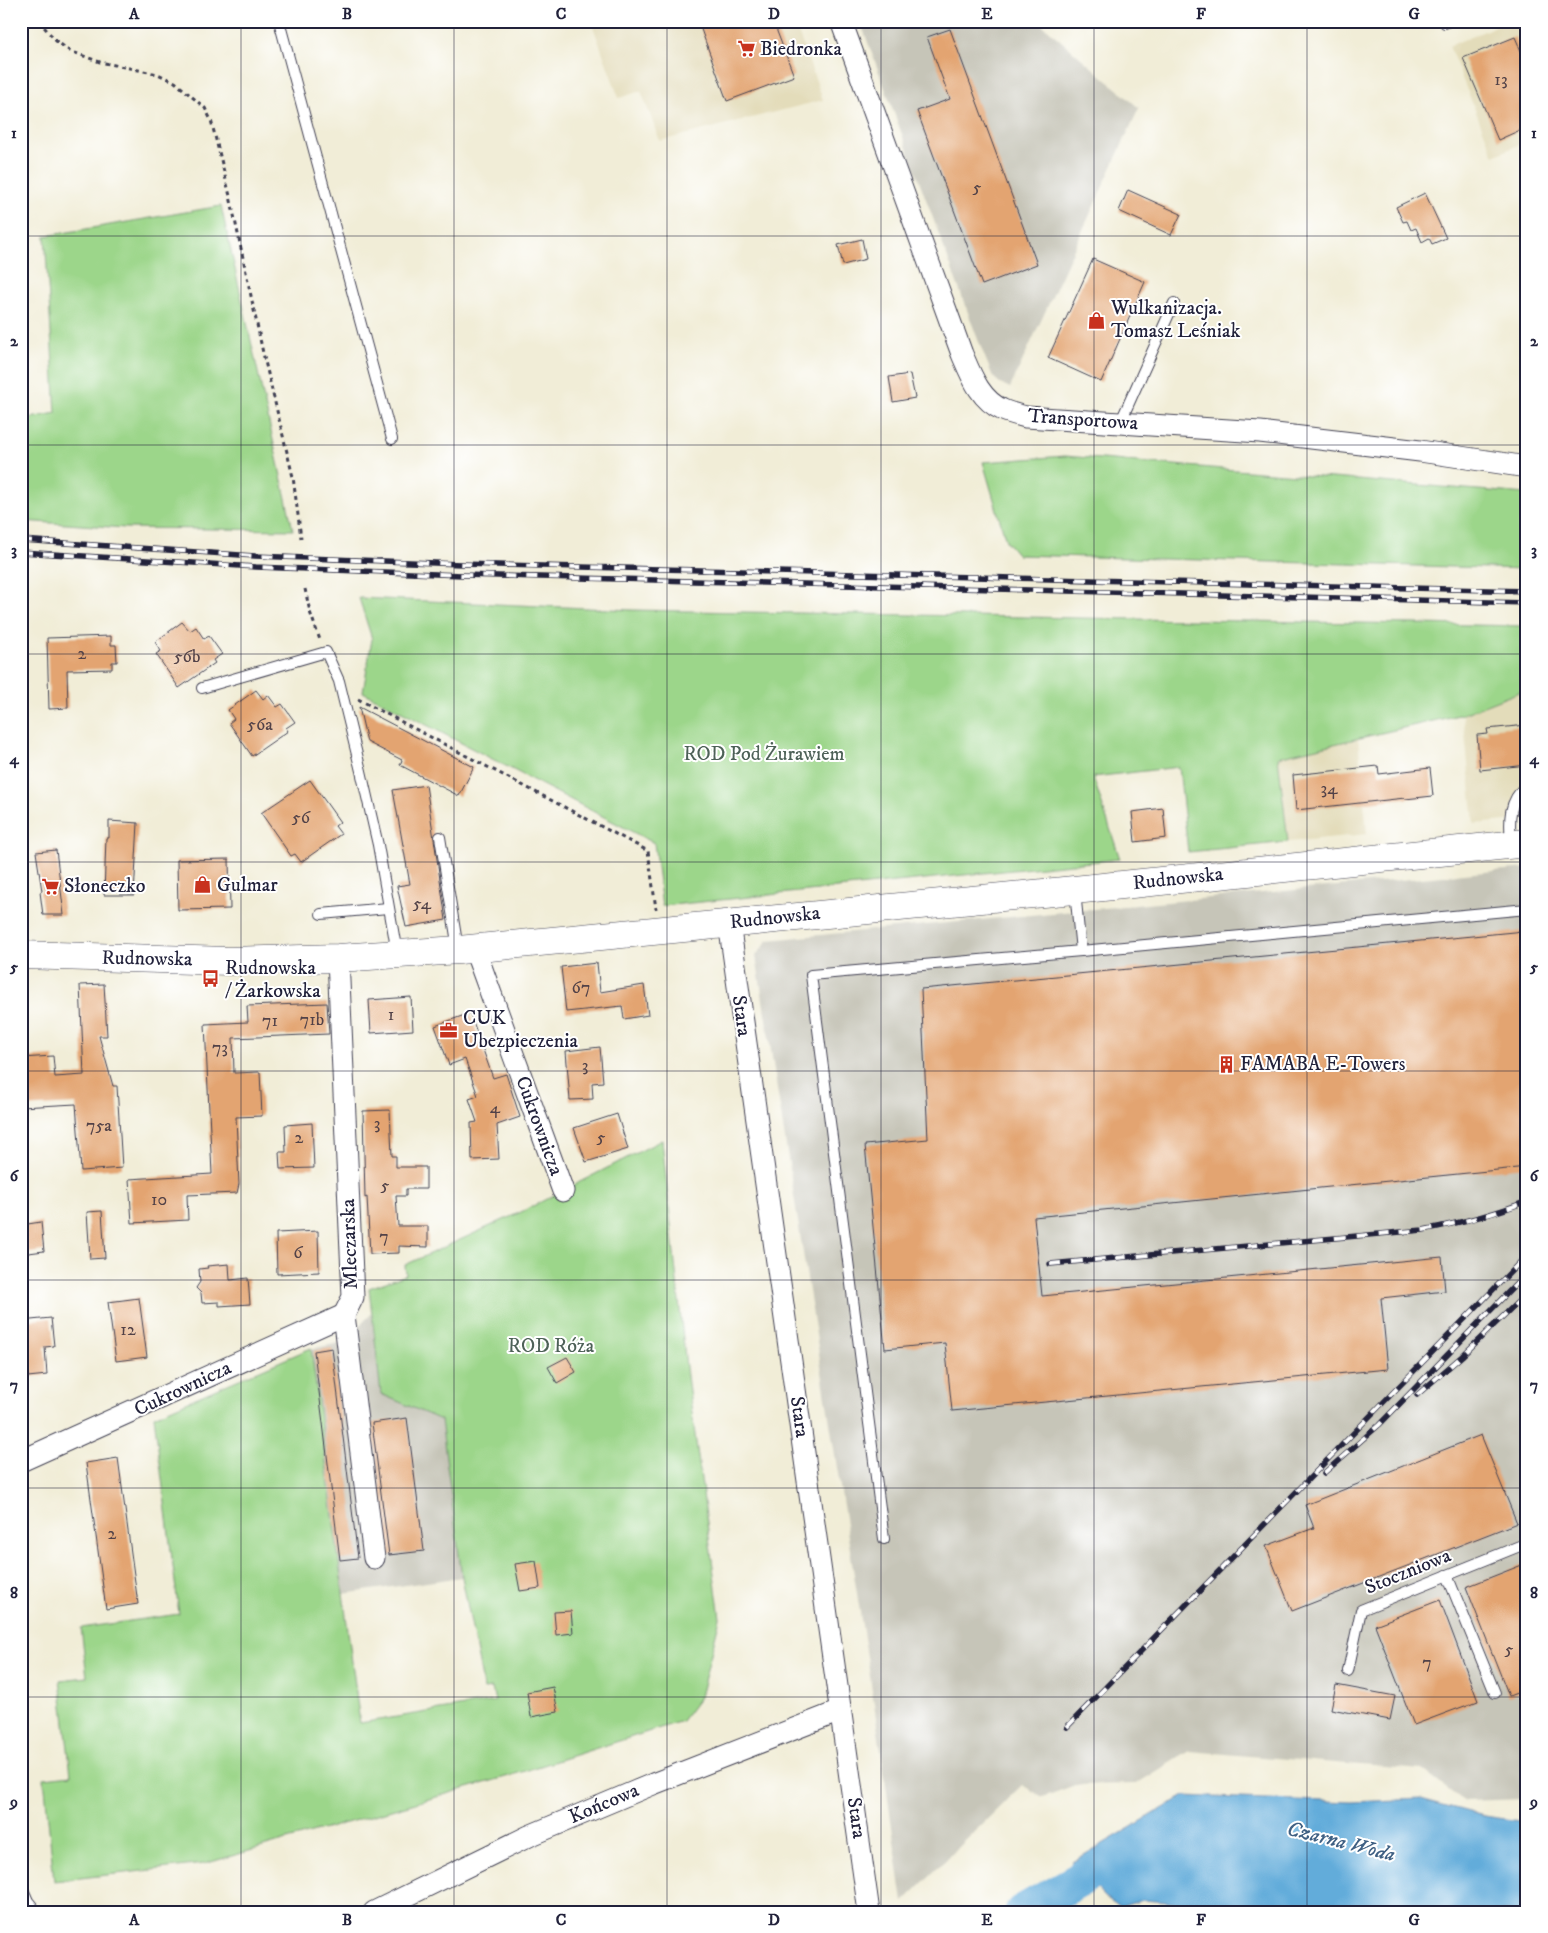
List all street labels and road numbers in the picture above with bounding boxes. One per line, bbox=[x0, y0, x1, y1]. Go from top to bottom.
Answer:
street label: Transportowa bbox=[1027, 404, 1140, 436]
street label: Rudnowska bbox=[1131, 862, 1225, 896]
street label: Rudnowska bbox=[728, 901, 822, 935]
street label: Rudnowska bbox=[101, 946, 193, 972]
street label: Stara bbox=[726, 994, 756, 1039]
street label: Cukrownicza bbox=[509, 1073, 569, 1180]
street label: Mleczarska bbox=[336, 1198, 364, 1290]
street label: Cukrownicza bbox=[131, 1355, 236, 1422]
street label: Stara bbox=[784, 1395, 814, 1440]
street label: Stoczniowa bbox=[1361, 1543, 1455, 1601]
street label: Końcowa bbox=[565, 1778, 643, 1830]
street label: Stara bbox=[841, 1796, 871, 1841]

